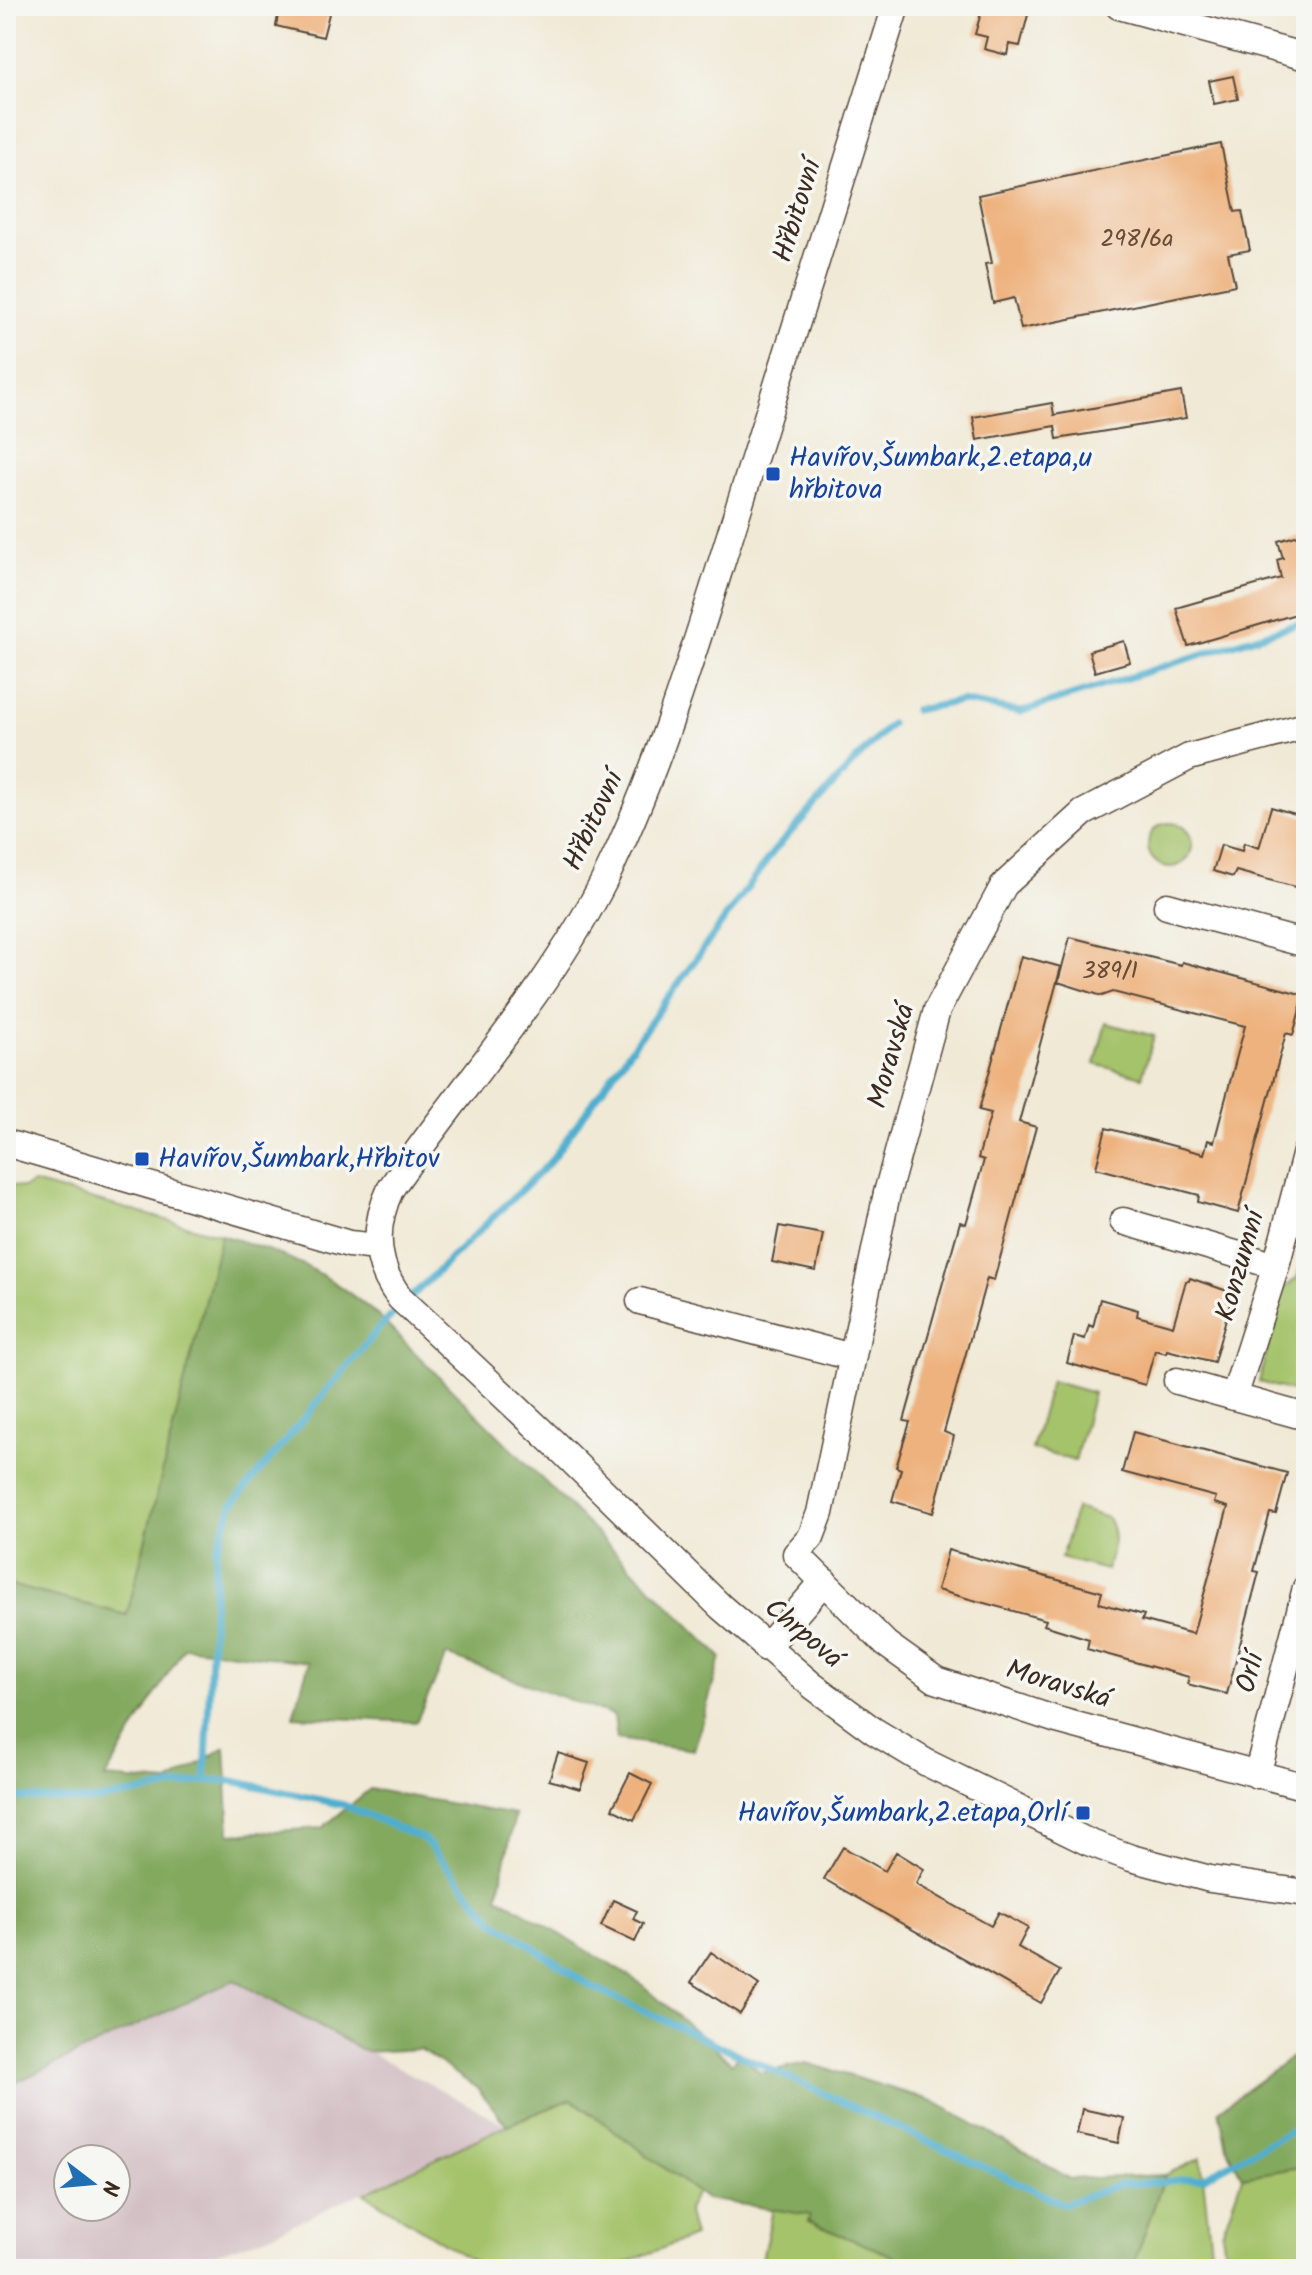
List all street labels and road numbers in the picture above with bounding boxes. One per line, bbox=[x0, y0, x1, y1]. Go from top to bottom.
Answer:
street label: Hřbitovní bbox=[761, 150, 836, 268]
street label: Hřbitovní bbox=[551, 760, 639, 879]
street label: Moravská bbox=[856, 996, 929, 1114]
street label: Konzumní bbox=[1204, 1201, 1280, 1327]
street label: Chrpová bbox=[753, 1587, 855, 1683]
street label: Orlí bbox=[1224, 1644, 1279, 1698]
street label: Moravská bbox=[1000, 1648, 1119, 1723]

